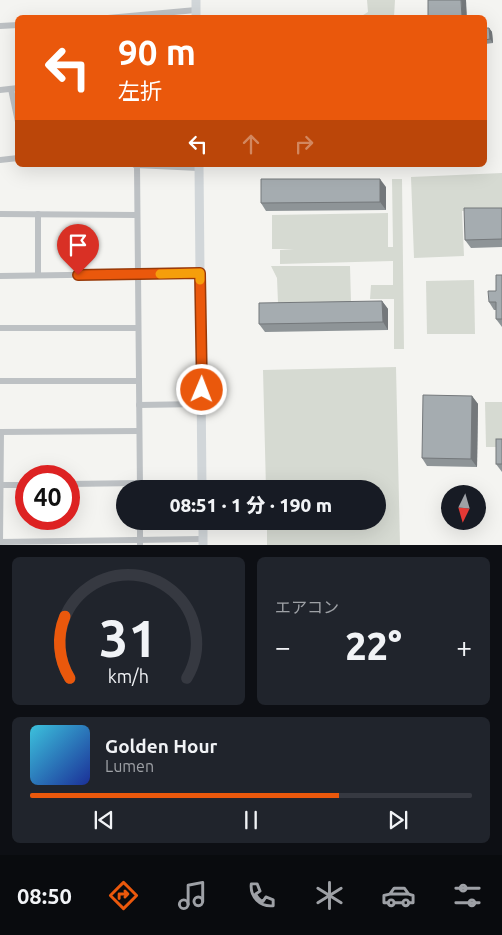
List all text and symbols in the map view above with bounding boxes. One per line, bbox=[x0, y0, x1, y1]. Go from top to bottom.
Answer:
text: 90 m bbox=[118, 32, 196, 72]
icon: left bbox=[35, 35, 100, 100]
text: 左折 bbox=[118, 78, 162, 103]
icon: left bbox=[184, 130, 212, 158]
icon: ahead bbox=[237, 130, 265, 158]
icon: right bbox=[290, 130, 318, 158]
pin bbox=[57, 224, 99, 275]
icon: arrive bbox=[64, 231, 92, 259]
position arrow bbox=[175, 363, 227, 415]
speed limit sign: 40 bbox=[15, 465, 80, 530]
north arrow bbox=[441, 485, 486, 530]
map controls bbox=[441, 485, 486, 530]
text: 08:51 · 1 分 · 190 m bbox=[170, 494, 332, 516]
text: エアコン bbox=[275, 598, 339, 616]
text: 31 bbox=[99, 609, 158, 667]
text: 22° bbox=[345, 625, 402, 667]
text: − bbox=[275, 631, 291, 662]
text: + bbox=[456, 631, 472, 662]
text: km/h bbox=[108, 666, 149, 686]
text: Golden Hour bbox=[105, 735, 217, 757]
text: Lumen bbox=[105, 757, 154, 775]
icon: previous bbox=[90, 806, 118, 834]
icon: pause bbox=[237, 806, 265, 834]
icon: next bbox=[384, 806, 412, 834]
icon: directions bbox=[106, 878, 141, 913]
icon: music bbox=[175, 878, 210, 913]
icon: phone bbox=[244, 878, 279, 913]
icon: climate bbox=[312, 878, 347, 913]
icon: car bbox=[381, 878, 416, 913]
icon: filters bbox=[450, 878, 485, 913]
text: 08:50 bbox=[17, 883, 72, 908]

